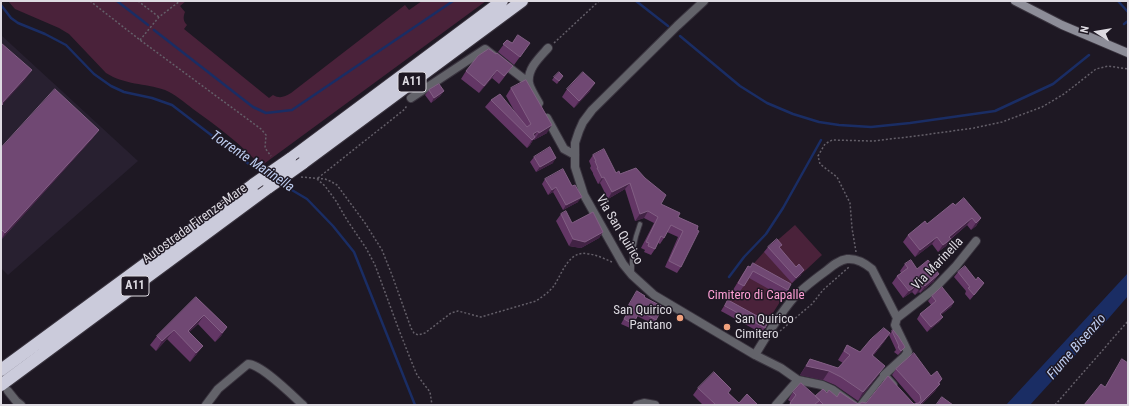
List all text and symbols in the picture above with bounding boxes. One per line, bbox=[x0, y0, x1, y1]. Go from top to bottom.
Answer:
north arrow bbox=[1077, 12, 1117, 52]
text: N bbox=[1078, 25, 1092, 34]
road number: A11 bbox=[398, 72, 426, 92]
water label: Torrente Marinella bbox=[207, 128, 297, 196]
street label: Autostrada Firenze-Mare bbox=[140, 181, 250, 267]
street label: Via San Quirico bbox=[592, 192, 646, 268]
street label: Via Marinella bbox=[909, 234, 967, 294]
road number: A11 bbox=[121, 276, 149, 296]
park label: Cimitero di Capalle bbox=[707, 288, 805, 304]
place label: San Quirico Pantano bbox=[613, 303, 672, 334]
water label: Fiume Bisenzio bbox=[1044, 311, 1110, 383]
place label: San Quirico Cimitero bbox=[735, 312, 794, 343]
marker: San Quirico Pantano bbox=[675, 313, 685, 323]
marker: San Quirico Cimitero bbox=[722, 322, 732, 332]

